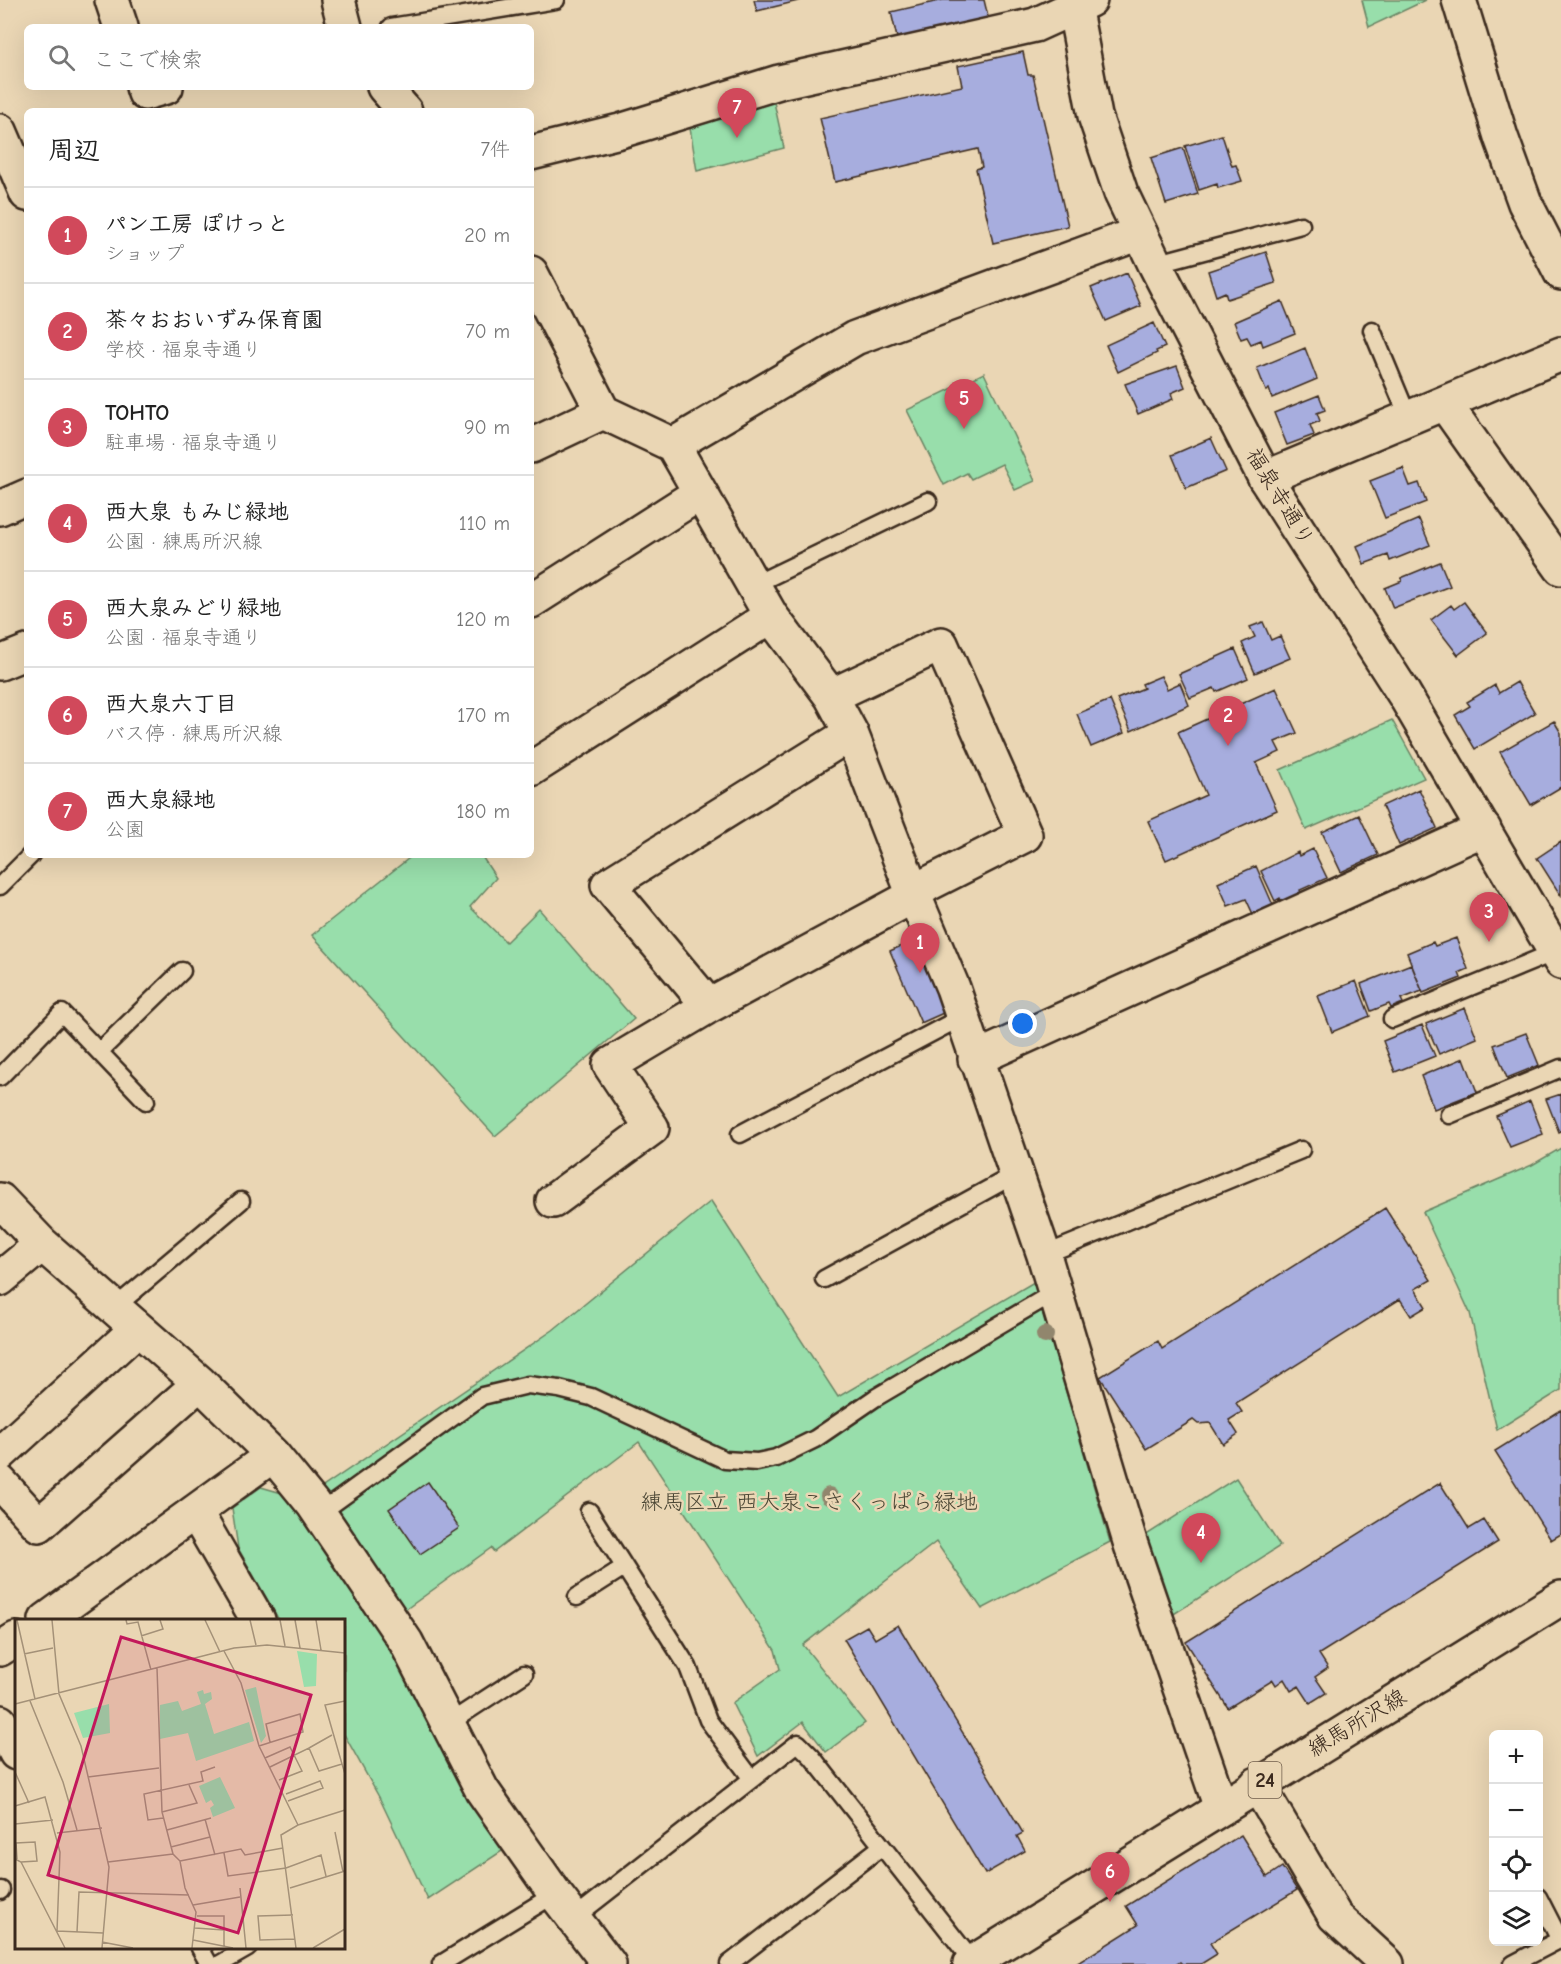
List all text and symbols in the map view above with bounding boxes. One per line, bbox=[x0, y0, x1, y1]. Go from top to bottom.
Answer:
search box bbox=[24, 24, 534, 90]
icon: search bbox=[45, 41, 78, 74]
text: ここで検索 bbox=[93, 47, 203, 73]
pin: 7 bbox=[718, 88, 756, 138]
text: 周辺 bbox=[48, 136, 100, 166]
text: 7件 bbox=[481, 138, 510, 161]
text: パン工房 ぽけっと bbox=[105, 211, 289, 237]
text: 1 bbox=[64, 224, 71, 247]
text: 20 m bbox=[464, 224, 510, 247]
text: ショップ bbox=[105, 242, 184, 265]
text: 茶々おおいずみ保育園 bbox=[105, 307, 323, 333]
text: 2 bbox=[63, 320, 72, 343]
text: 70 m bbox=[465, 320, 510, 343]
text: 学校 · 福泉寺通り bbox=[105, 338, 262, 361]
pin: 5 bbox=[944, 380, 984, 429]
text: TOHTO bbox=[105, 400, 169, 426]
text: 3 bbox=[63, 416, 72, 439]
text: 90 m bbox=[464, 416, 510, 439]
text: 駐車場 · 福泉寺通り bbox=[105, 431, 282, 454]
street label: 福泉寺通り bbox=[1241, 443, 1319, 551]
text: 西大泉 もみじ緑地 bbox=[105, 499, 289, 525]
text: 4 bbox=[63, 512, 72, 535]
text: 110 m bbox=[459, 512, 510, 535]
text: 公園 · 練馬所沢線 bbox=[105, 530, 262, 553]
text: 西大泉みどり緑地 bbox=[105, 595, 281, 621]
text: 5 bbox=[62, 608, 73, 631]
text: 120 m bbox=[456, 608, 510, 631]
text: 公園 · 福泉寺通り bbox=[105, 626, 262, 649]
text: 西大泉六丁目 bbox=[105, 691, 237, 717]
pin: 2 bbox=[1208, 696, 1248, 746]
text: 6 bbox=[62, 704, 73, 727]
text: 170 m bbox=[457, 704, 510, 727]
text: バス停 · 練馬所沢線 bbox=[105, 722, 282, 745]
text: 西大泉緑地 bbox=[105, 787, 215, 813]
text: 7 bbox=[63, 800, 72, 823]
text: 180 m bbox=[456, 800, 510, 823]
text: 公園 bbox=[105, 818, 145, 841]
pin: 3 bbox=[1470, 892, 1508, 942]
pin: 1 bbox=[900, 924, 940, 973]
your location bbox=[1008, 1009, 1037, 1038]
park label: 練馬区立 西大泉こさくっぱら緑地 bbox=[640, 1489, 978, 1515]
pin: 4 bbox=[1182, 1514, 1220, 1563]
inset map bbox=[15, 1619, 345, 1949]
street label: 練馬所沢線 bbox=[1303, 1684, 1411, 1762]
map controls bbox=[1489, 1730, 1543, 1946]
button: + bbox=[1489, 1730, 1543, 1784]
road number: 24 bbox=[1248, 1762, 1282, 1798]
button: − bbox=[1489, 1784, 1543, 1838]
button: locate bbox=[1489, 1838, 1543, 1892]
pin: 6 bbox=[1090, 1852, 1130, 1902]
button: layers bbox=[1489, 1892, 1543, 1946]

